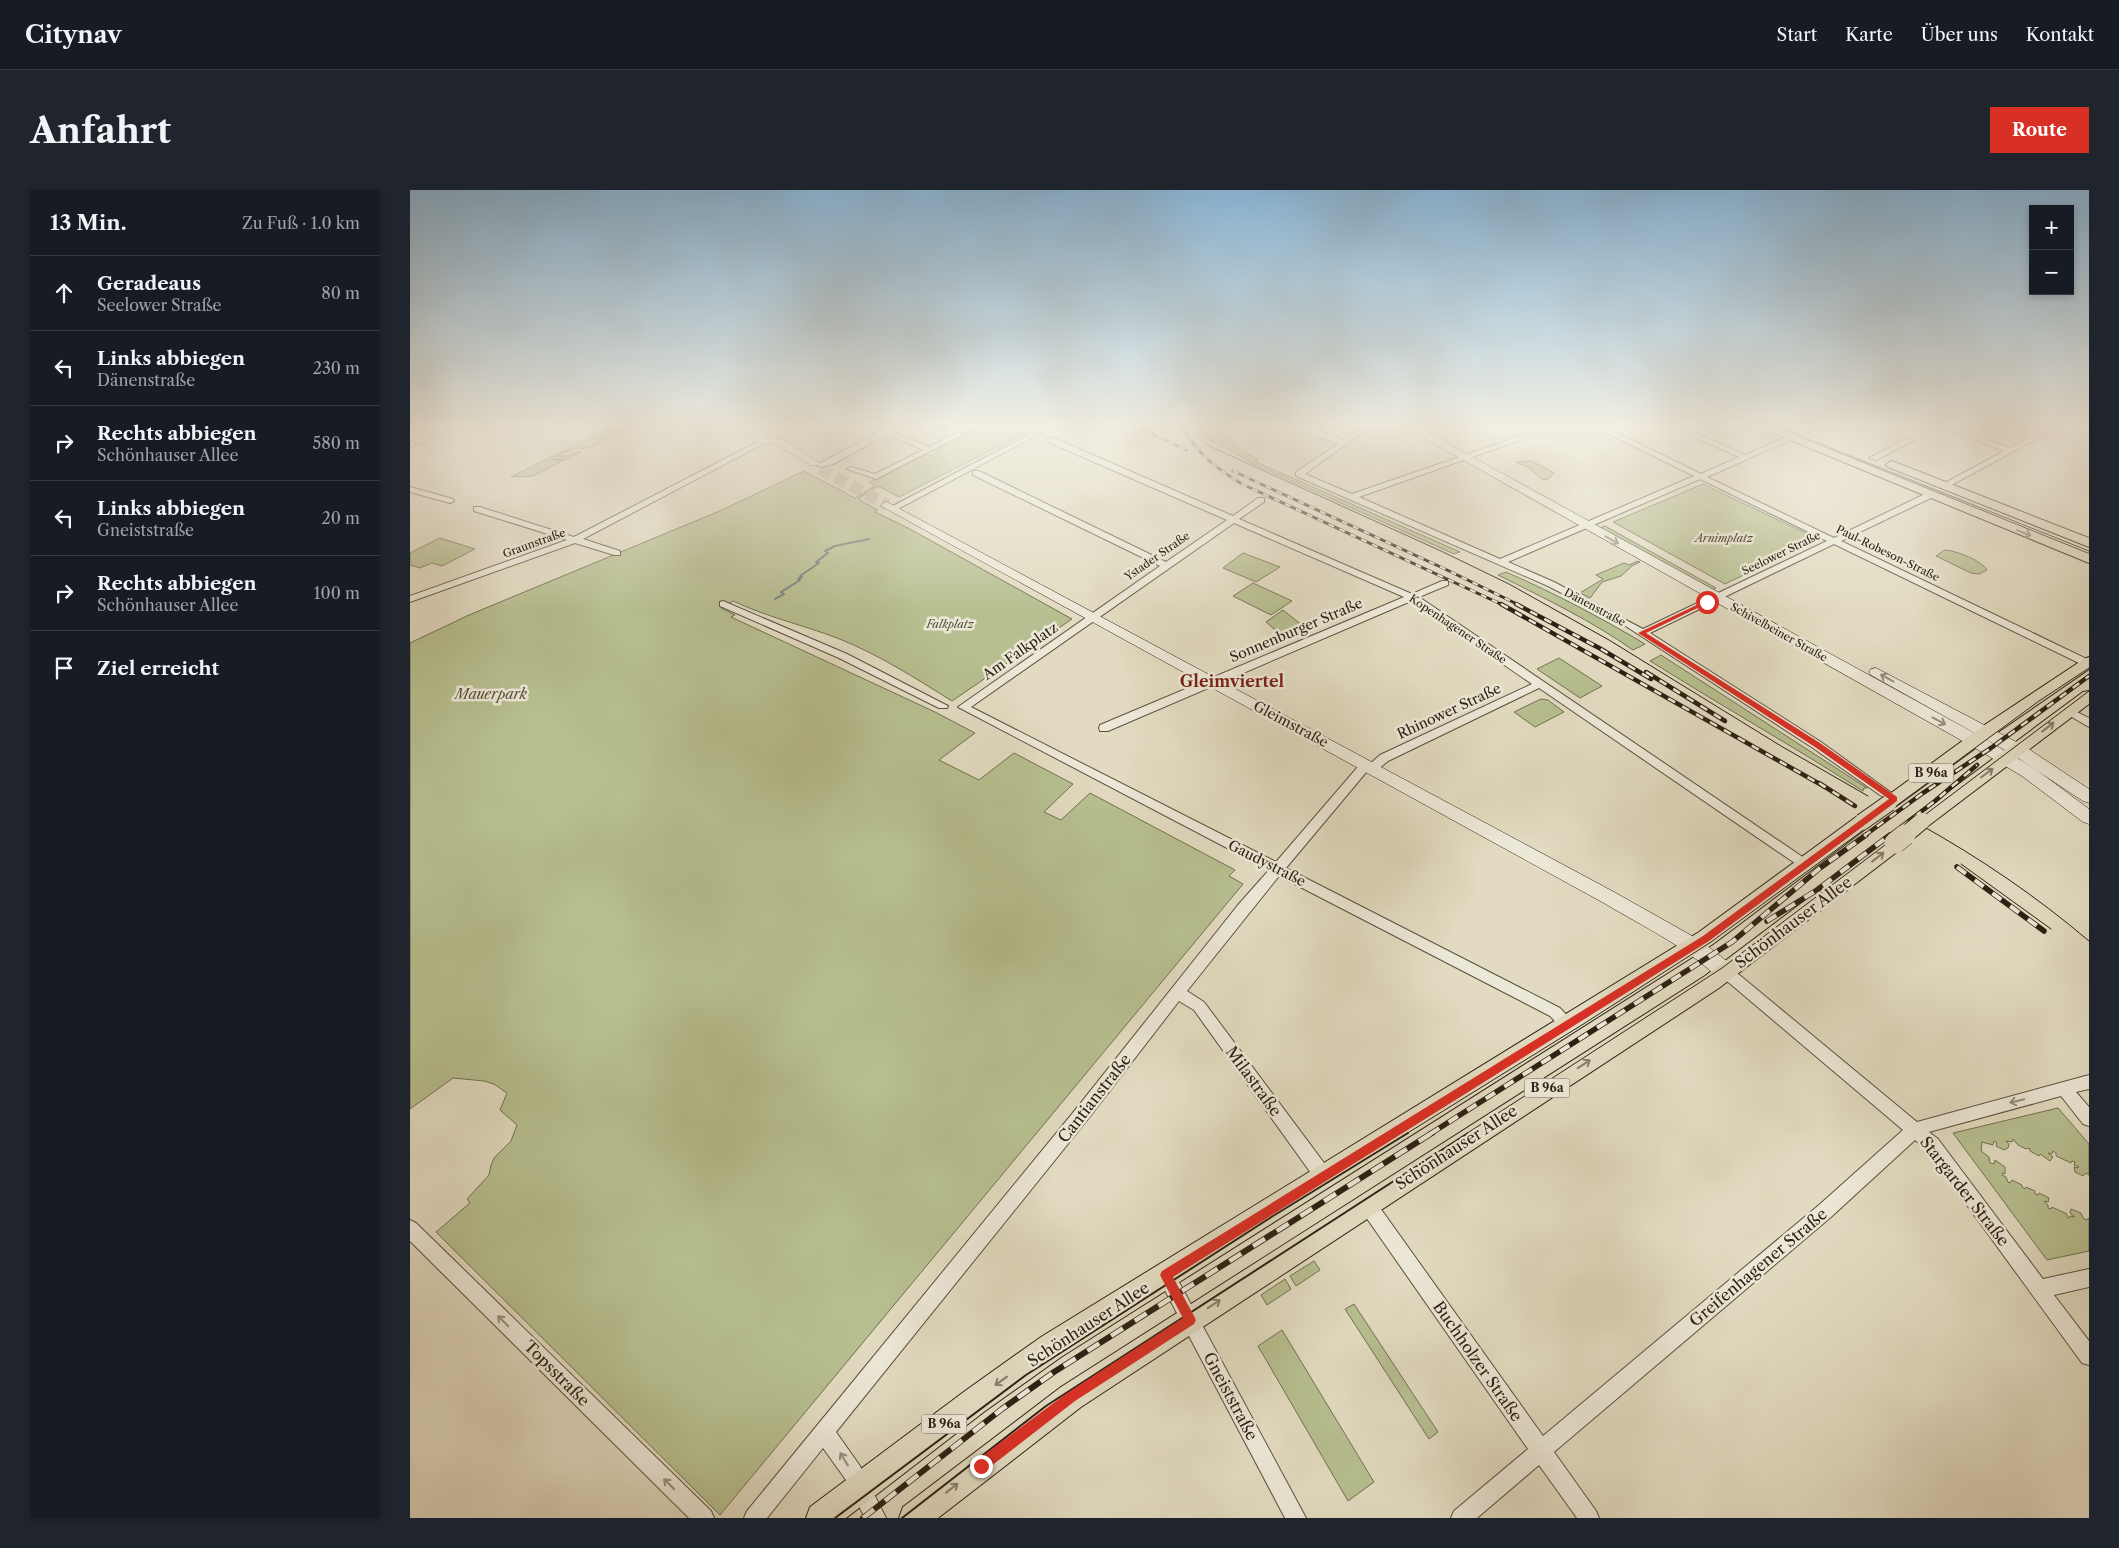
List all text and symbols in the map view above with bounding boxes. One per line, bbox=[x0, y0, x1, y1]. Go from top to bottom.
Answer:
text: Citynav bbox=[25, 20, 122, 49]
text: Start bbox=[1777, 24, 1817, 46]
text: Karte bbox=[1845, 24, 1893, 46]
text: Über uns bbox=[1921, 24, 1998, 46]
text: Kontakt bbox=[2026, 24, 2094, 46]
button: Route bbox=[1990, 107, 2089, 153]
text: Anfahrt bbox=[30, 109, 171, 152]
map controls bbox=[2029, 205, 2074, 295]
button: + bbox=[2029, 205, 2074, 250]
text: 13 Min. bbox=[50, 210, 127, 235]
text: Zu Fuß · 1.0 km bbox=[242, 213, 360, 233]
button: − bbox=[2029, 250, 2074, 295]
text: Geradeaus bbox=[97, 272, 201, 295]
icon: ahead bbox=[50, 279, 78, 307]
text: 80 m bbox=[321, 283, 360, 303]
text: Seelower Straße bbox=[97, 295, 222, 315]
text: Links abbiegen bbox=[97, 347, 245, 370]
icon: left bbox=[50, 354, 78, 382]
text: 230 m bbox=[313, 358, 360, 378]
text: Dänenstraße bbox=[97, 370, 195, 390]
text: Rechts abbiegen bbox=[97, 422, 257, 445]
icon: right bbox=[50, 429, 78, 457]
text: 580 m bbox=[313, 433, 360, 453]
text: Schönhauser Allee bbox=[97, 445, 238, 465]
text: Links abbiegen bbox=[97, 497, 245, 520]
icon: left bbox=[50, 504, 78, 532]
text: 20 m bbox=[321, 508, 360, 528]
text: Gneiststraße bbox=[97, 520, 194, 540]
street label: Paul-Robeson-Straße bbox=[1834, 522, 1942, 584]
street label: Graunstraße bbox=[501, 525, 567, 561]
street label: Ystader Straße bbox=[1121, 528, 1192, 584]
street label: Seelower Straße bbox=[1739, 528, 1823, 578]
one-way arrow bbox=[2016, 528, 2031, 538]
park label: Arnimplatz bbox=[1693, 531, 1754, 545]
one-way arrow bbox=[1604, 536, 1619, 545]
text: Rechts abbiegen bbox=[97, 572, 257, 595]
icon: right bbox=[50, 579, 78, 607]
text: 100 m bbox=[314, 583, 360, 603]
street label: Dänenstraße bbox=[1562, 585, 1628, 629]
street label: Kopenhagener Straße bbox=[1407, 591, 1509, 667]
route start bbox=[1696, 591, 1719, 614]
street label: Sonnenburger Straße bbox=[1227, 594, 1365, 666]
text: Schönhauser Allee bbox=[97, 595, 238, 615]
street label: Schivelbeiner Straße bbox=[1728, 600, 1830, 664]
park label: Falkplatz bbox=[925, 617, 975, 631]
street label: Am Falkplatz bbox=[978, 618, 1061, 684]
icon: arrive bbox=[50, 654, 78, 682]
text: Ziel erreicht bbox=[97, 657, 219, 680]
district label: Gleimviertel bbox=[1180, 671, 1285, 691]
one-way arrow bbox=[1880, 673, 1895, 683]
street label: Rhinower Straße bbox=[1394, 679, 1504, 743]
park label: Mauerpark bbox=[453, 685, 528, 703]
street label: Gleimstraße bbox=[1250, 697, 1332, 751]
one-way arrow bbox=[1931, 717, 1946, 726]
one-way arrow bbox=[2041, 722, 2054, 733]
road number: B 96a bbox=[1908, 764, 1954, 782]
one-way arrow bbox=[1980, 768, 1994, 778]
street label: Gaudystraße bbox=[1225, 836, 1309, 890]
one-way arrow bbox=[1871, 852, 1885, 862]
street label: Schönhauser Allee bbox=[1731, 871, 1856, 973]
street label: Milastraße bbox=[1222, 1042, 1286, 1120]
street label: Cantianstraße bbox=[1053, 1049, 1135, 1147]
one-way arrow bbox=[1577, 1059, 1591, 1069]
road number: B 96a bbox=[1524, 1078, 1570, 1098]
one-way arrow bbox=[2009, 1097, 2025, 1106]
street label: Schönhauser Allee bbox=[1391, 1100, 1521, 1194]
street label: Stargarder Straße bbox=[1916, 1132, 2014, 1250]
street label: Greifenhagener Straße bbox=[1685, 1204, 1831, 1330]
street label: Schönhauser Allee bbox=[1023, 1277, 1153, 1371]
street label: Buchholzer Straße bbox=[1429, 1297, 1527, 1425]
one-way arrow bbox=[1207, 1299, 1221, 1309]
one-way arrow bbox=[498, 1315, 510, 1327]
street label: Topsstraße bbox=[520, 1336, 594, 1410]
street label: Gneiststraße bbox=[1199, 1348, 1263, 1444]
one-way arrow bbox=[994, 1376, 1008, 1386]
road number: B 96a bbox=[922, 1414, 966, 1434]
one-way arrow bbox=[839, 1451, 849, 1466]
route end bbox=[970, 1455, 993, 1478]
one-way arrow bbox=[663, 1478, 675, 1490]
one-way arrow bbox=[946, 1482, 959, 1493]

